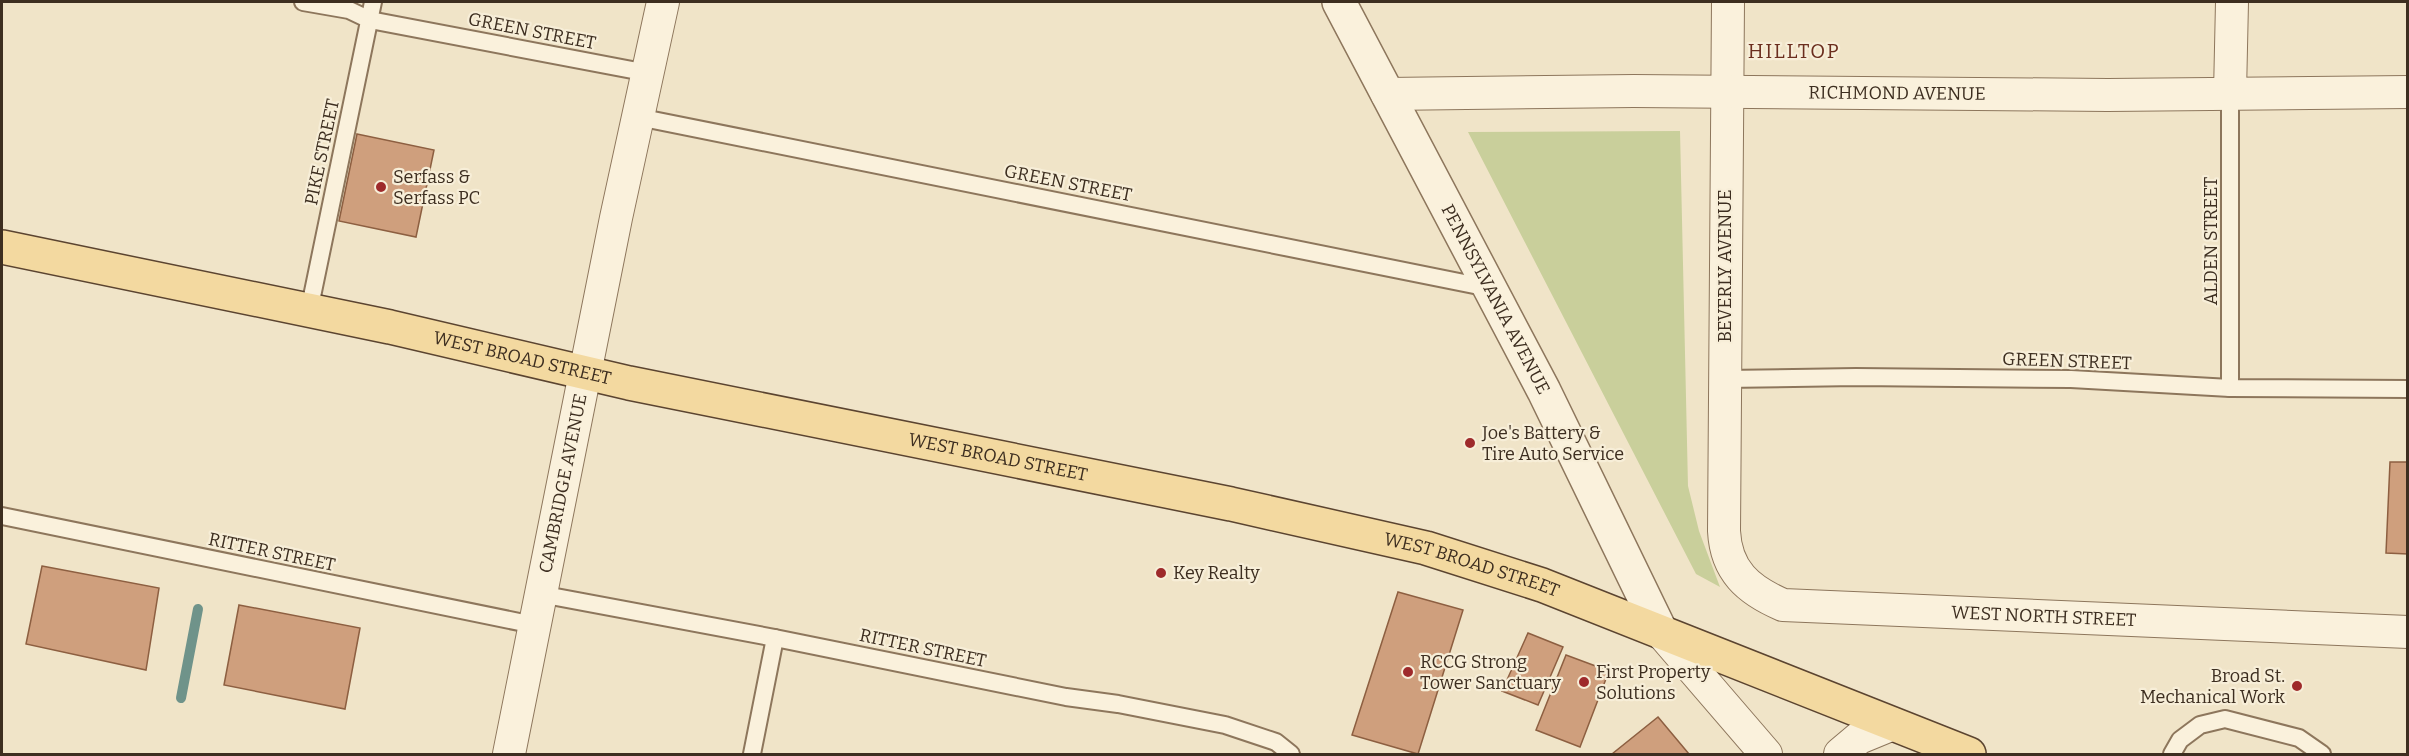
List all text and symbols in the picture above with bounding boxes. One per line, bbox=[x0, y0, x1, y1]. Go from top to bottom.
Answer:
street label: GREEN STREET bbox=[466, 8, 598, 54]
district label: HILLTOP bbox=[1748, 39, 1840, 63]
street label: RICHMOND AVENUE bbox=[1808, 81, 1986, 105]
street label: PIKE STREET bbox=[300, 97, 344, 207]
street label: GREEN STREET bbox=[1002, 160, 1134, 206]
place label: Serfass & Serfass PC bbox=[393, 166, 480, 209]
street label: ALDEN STREET bbox=[2200, 176, 2222, 305]
marker: Serfass & Serfass PC bbox=[374, 180, 388, 194]
street label: BEVERLY AVENUE bbox=[1714, 189, 1736, 343]
street label: PENNSYLVANIA AVENUE bbox=[1437, 201, 1555, 398]
street label: WEST BROAD STREET bbox=[431, 326, 614, 390]
street label: GREEN STREET bbox=[2002, 348, 2133, 374]
street label: CAMBRIDGE AVENUE bbox=[534, 392, 592, 575]
place label: Joe's Battery & Tire Auto Service bbox=[1481, 422, 1624, 465]
street label: WEST BROAD STREET bbox=[906, 428, 1090, 486]
marker: Joe's Battery & Tire Auto Service bbox=[1463, 436, 1477, 450]
street label: RITTER STREET bbox=[207, 528, 338, 576]
street label: WEST BROAD STREET bbox=[1382, 528, 1563, 602]
place label: Key Realty bbox=[1173, 562, 1260, 584]
marker: Key Realty bbox=[1154, 566, 1168, 580]
street label: WEST NORTH STREET bbox=[1951, 601, 2137, 631]
street label: RITTER STREET bbox=[858, 624, 989, 672]
place label: RCCG Strong Tower Sanctuary bbox=[1420, 651, 1561, 694]
place label: First Property Solutions bbox=[1596, 661, 1711, 704]
marker: RCCG Strong Tower Sanctuary bbox=[1401, 665, 1415, 679]
place label: Broad St. Mechanical Work bbox=[2140, 665, 2286, 708]
marker: First Property Solutions bbox=[1577, 675, 1591, 689]
marker: Broad St. Mechanical Work bbox=[2290, 679, 2304, 693]

